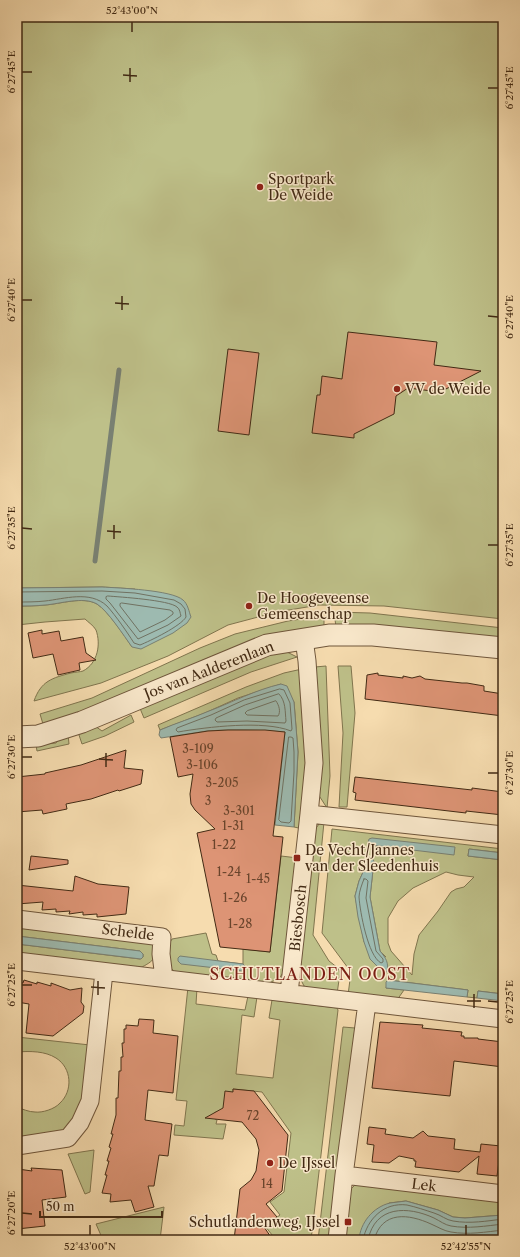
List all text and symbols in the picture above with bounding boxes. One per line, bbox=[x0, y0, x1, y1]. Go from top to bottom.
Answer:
text: 52°43'00"N bbox=[106, 4, 158, 17]
text: 6°27'45"E bbox=[5, 50, 18, 94]
text: 6°27'45"E bbox=[503, 66, 516, 110]
place label: Sportpark De Weide bbox=[268, 170, 335, 204]
marker: Sportpark De Weide bbox=[255, 182, 265, 192]
text: 6°27'40"E bbox=[5, 278, 18, 322]
text: 6°27'40"E bbox=[503, 295, 516, 339]
place label: VV de Weide bbox=[404, 380, 491, 398]
marker: VV de Weide bbox=[392, 384, 402, 394]
text: 6°27'35"E bbox=[5, 506, 18, 550]
text: 6°27'35"E bbox=[503, 523, 516, 567]
place label: De Hoogeveense Gemeenschap bbox=[257, 589, 369, 623]
marker: De Hoogeveense Gemeenschap bbox=[244, 601, 254, 611]
street label: Jos van Aalderenlaan bbox=[140, 637, 277, 704]
text: 6°27'30"E bbox=[5, 735, 18, 779]
house number: 3-109 bbox=[182, 741, 214, 756]
text: 6°27'30"E bbox=[503, 751, 516, 795]
house number: 3-106 bbox=[186, 757, 218, 772]
house number: 3-205 bbox=[205, 775, 239, 790]
house number: 3 bbox=[205, 793, 211, 808]
house number: 3-301 bbox=[223, 803, 255, 818]
house number: 1-31 bbox=[222, 818, 244, 833]
house number: 1-22 bbox=[212, 837, 236, 852]
place label: De Vecht/Jannes van der Sleedenhuis bbox=[304, 841, 439, 875]
marker: De Vecht/Jannes van der Sleedenhuis bbox=[292, 853, 302, 863]
house number: 1-24 bbox=[217, 864, 241, 879]
house number: 1-45 bbox=[246, 871, 270, 886]
street label: Biesbosch bbox=[286, 883, 310, 952]
house number: 1-26 bbox=[223, 890, 247, 905]
house number: 1-28 bbox=[228, 916, 252, 931]
street label: Schelde bbox=[101, 920, 155, 944]
text: 6°27'25"E bbox=[5, 963, 18, 1007]
district label: SCHUTLANDEN OOST bbox=[210, 964, 410, 984]
text: 6°27'25"E bbox=[503, 980, 516, 1024]
house number: 72 bbox=[247, 1108, 260, 1123]
place label: De IJssel bbox=[278, 1154, 335, 1172]
marker: De IJssel bbox=[265, 1158, 275, 1168]
street label: Lek bbox=[410, 1175, 438, 1196]
house number: 14 bbox=[261, 1176, 273, 1191]
text: 6°27'20"E bbox=[5, 1191, 18, 1235]
scale bar bbox=[40, 1193, 162, 1219]
text: 50 m bbox=[46, 1199, 75, 1214]
place label: Schutlandenweg, IJssel bbox=[189, 1213, 340, 1231]
marker: Schutlandenweg, IJssel bbox=[343, 1217, 353, 1227]
text: 52°43'00"N bbox=[64, 1240, 116, 1253]
text: 52°42'55"N bbox=[441, 1240, 491, 1253]

